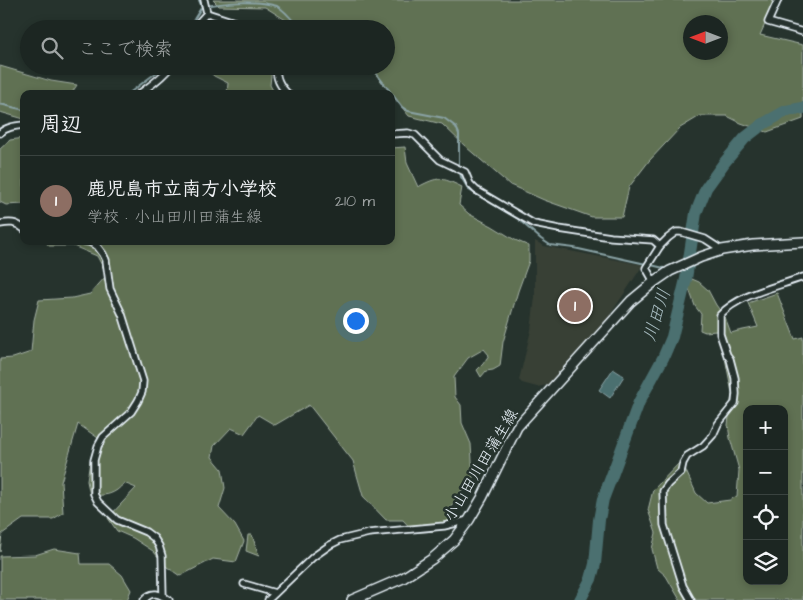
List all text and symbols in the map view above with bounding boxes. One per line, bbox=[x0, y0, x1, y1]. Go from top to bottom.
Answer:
north arrow bbox=[683, 15, 728, 60]
search box bbox=[20, 20, 395, 75]
icon: search bbox=[38, 34, 66, 62]
text: ここで検索 bbox=[78, 36, 173, 63]
text: 周辺 bbox=[40, 110, 82, 139]
text: 鹿児島市立南方小学校 bbox=[87, 176, 277, 203]
text: 1 bbox=[55, 190, 57, 212]
text: 210 m bbox=[335, 190, 375, 212]
text: 学校 · 小山田川田蒲生線 bbox=[87, 206, 262, 228]
water label: 川田川 bbox=[637, 286, 677, 344]
pin: 1 bbox=[559, 287, 591, 325]
your location bbox=[343, 308, 369, 334]
street label: 小山田川田蒲生線 bbox=[439, 404, 523, 526]
map controls bbox=[743, 405, 788, 585]
button: + bbox=[743, 405, 788, 450]
button: − bbox=[743, 450, 788, 495]
button: locate bbox=[743, 495, 788, 540]
button: layers bbox=[743, 540, 788, 585]

